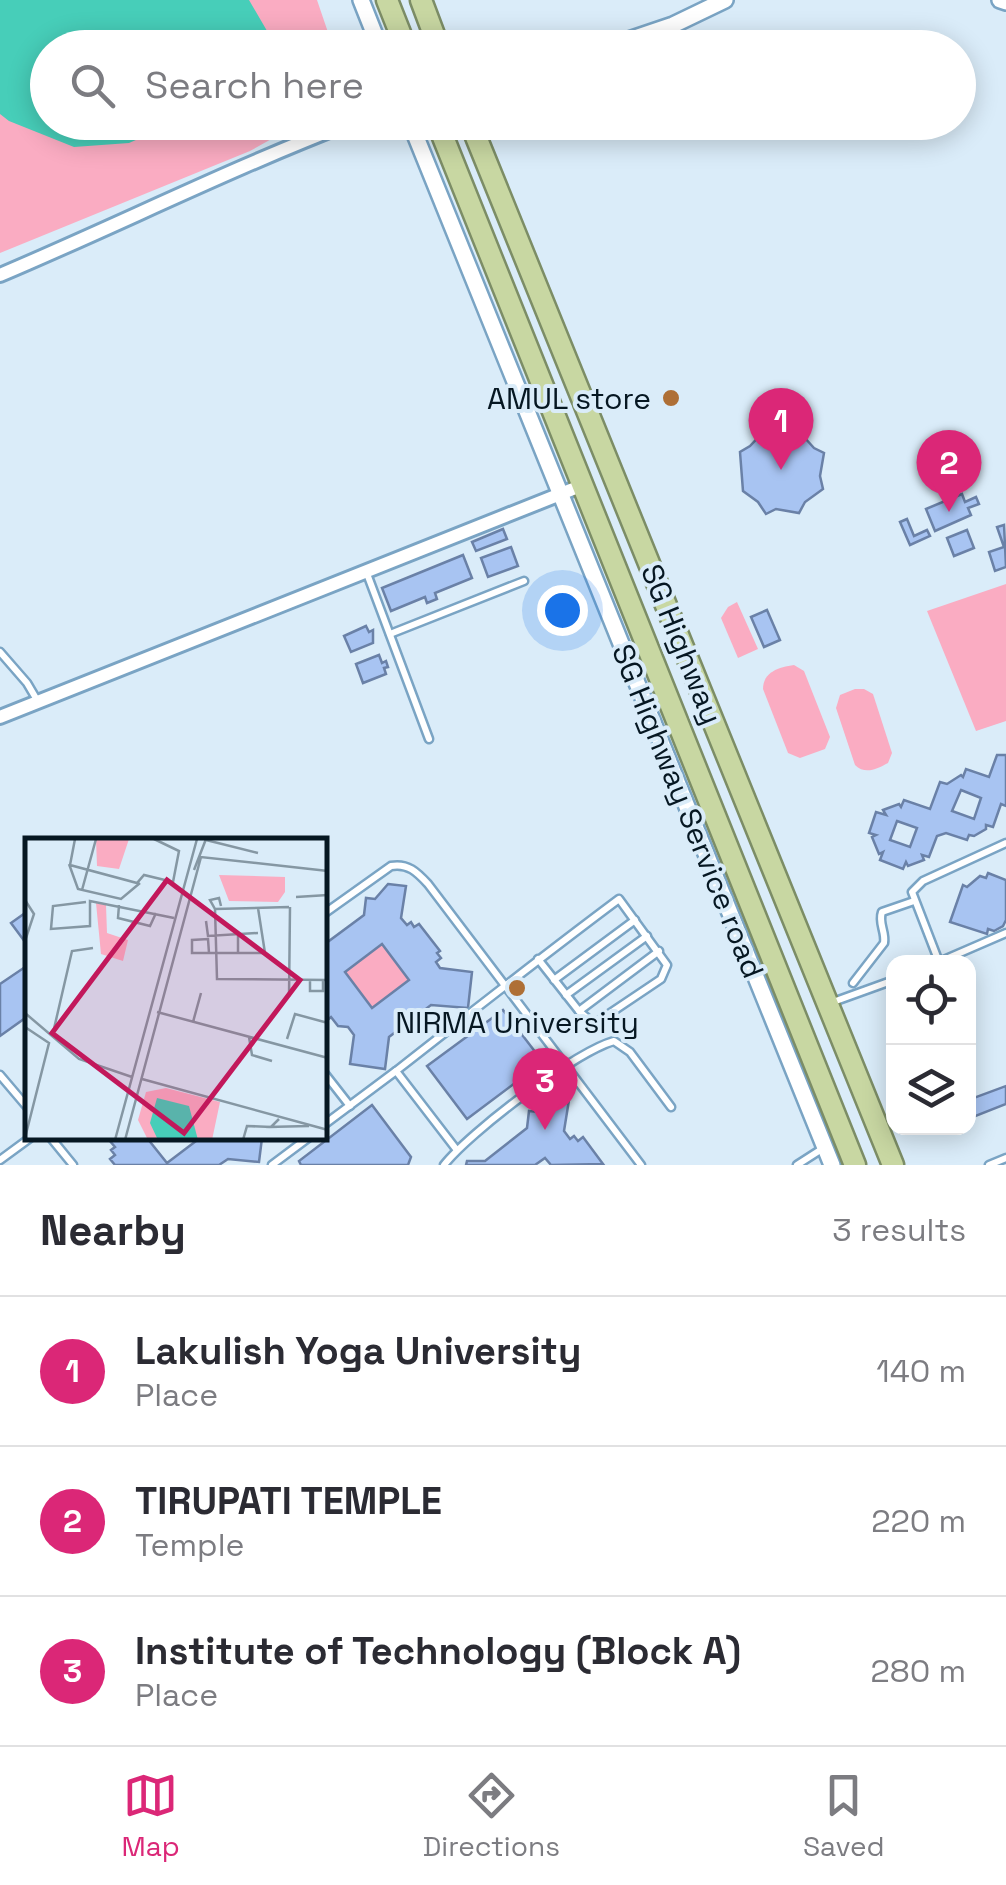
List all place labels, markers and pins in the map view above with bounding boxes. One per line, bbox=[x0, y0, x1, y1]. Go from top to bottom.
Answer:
place label: AMUL store bbox=[487, 379, 651, 418]
marker: AMUL store bbox=[660, 387, 682, 409]
pin: 1 bbox=[748, 388, 814, 470]
pin: 2 bbox=[916, 430, 982, 512]
marker: NIRMA University bbox=[506, 977, 528, 999]
place label: NIRMA University bbox=[395, 1003, 639, 1042]
pin: 3 bbox=[512, 1048, 578, 1130]

